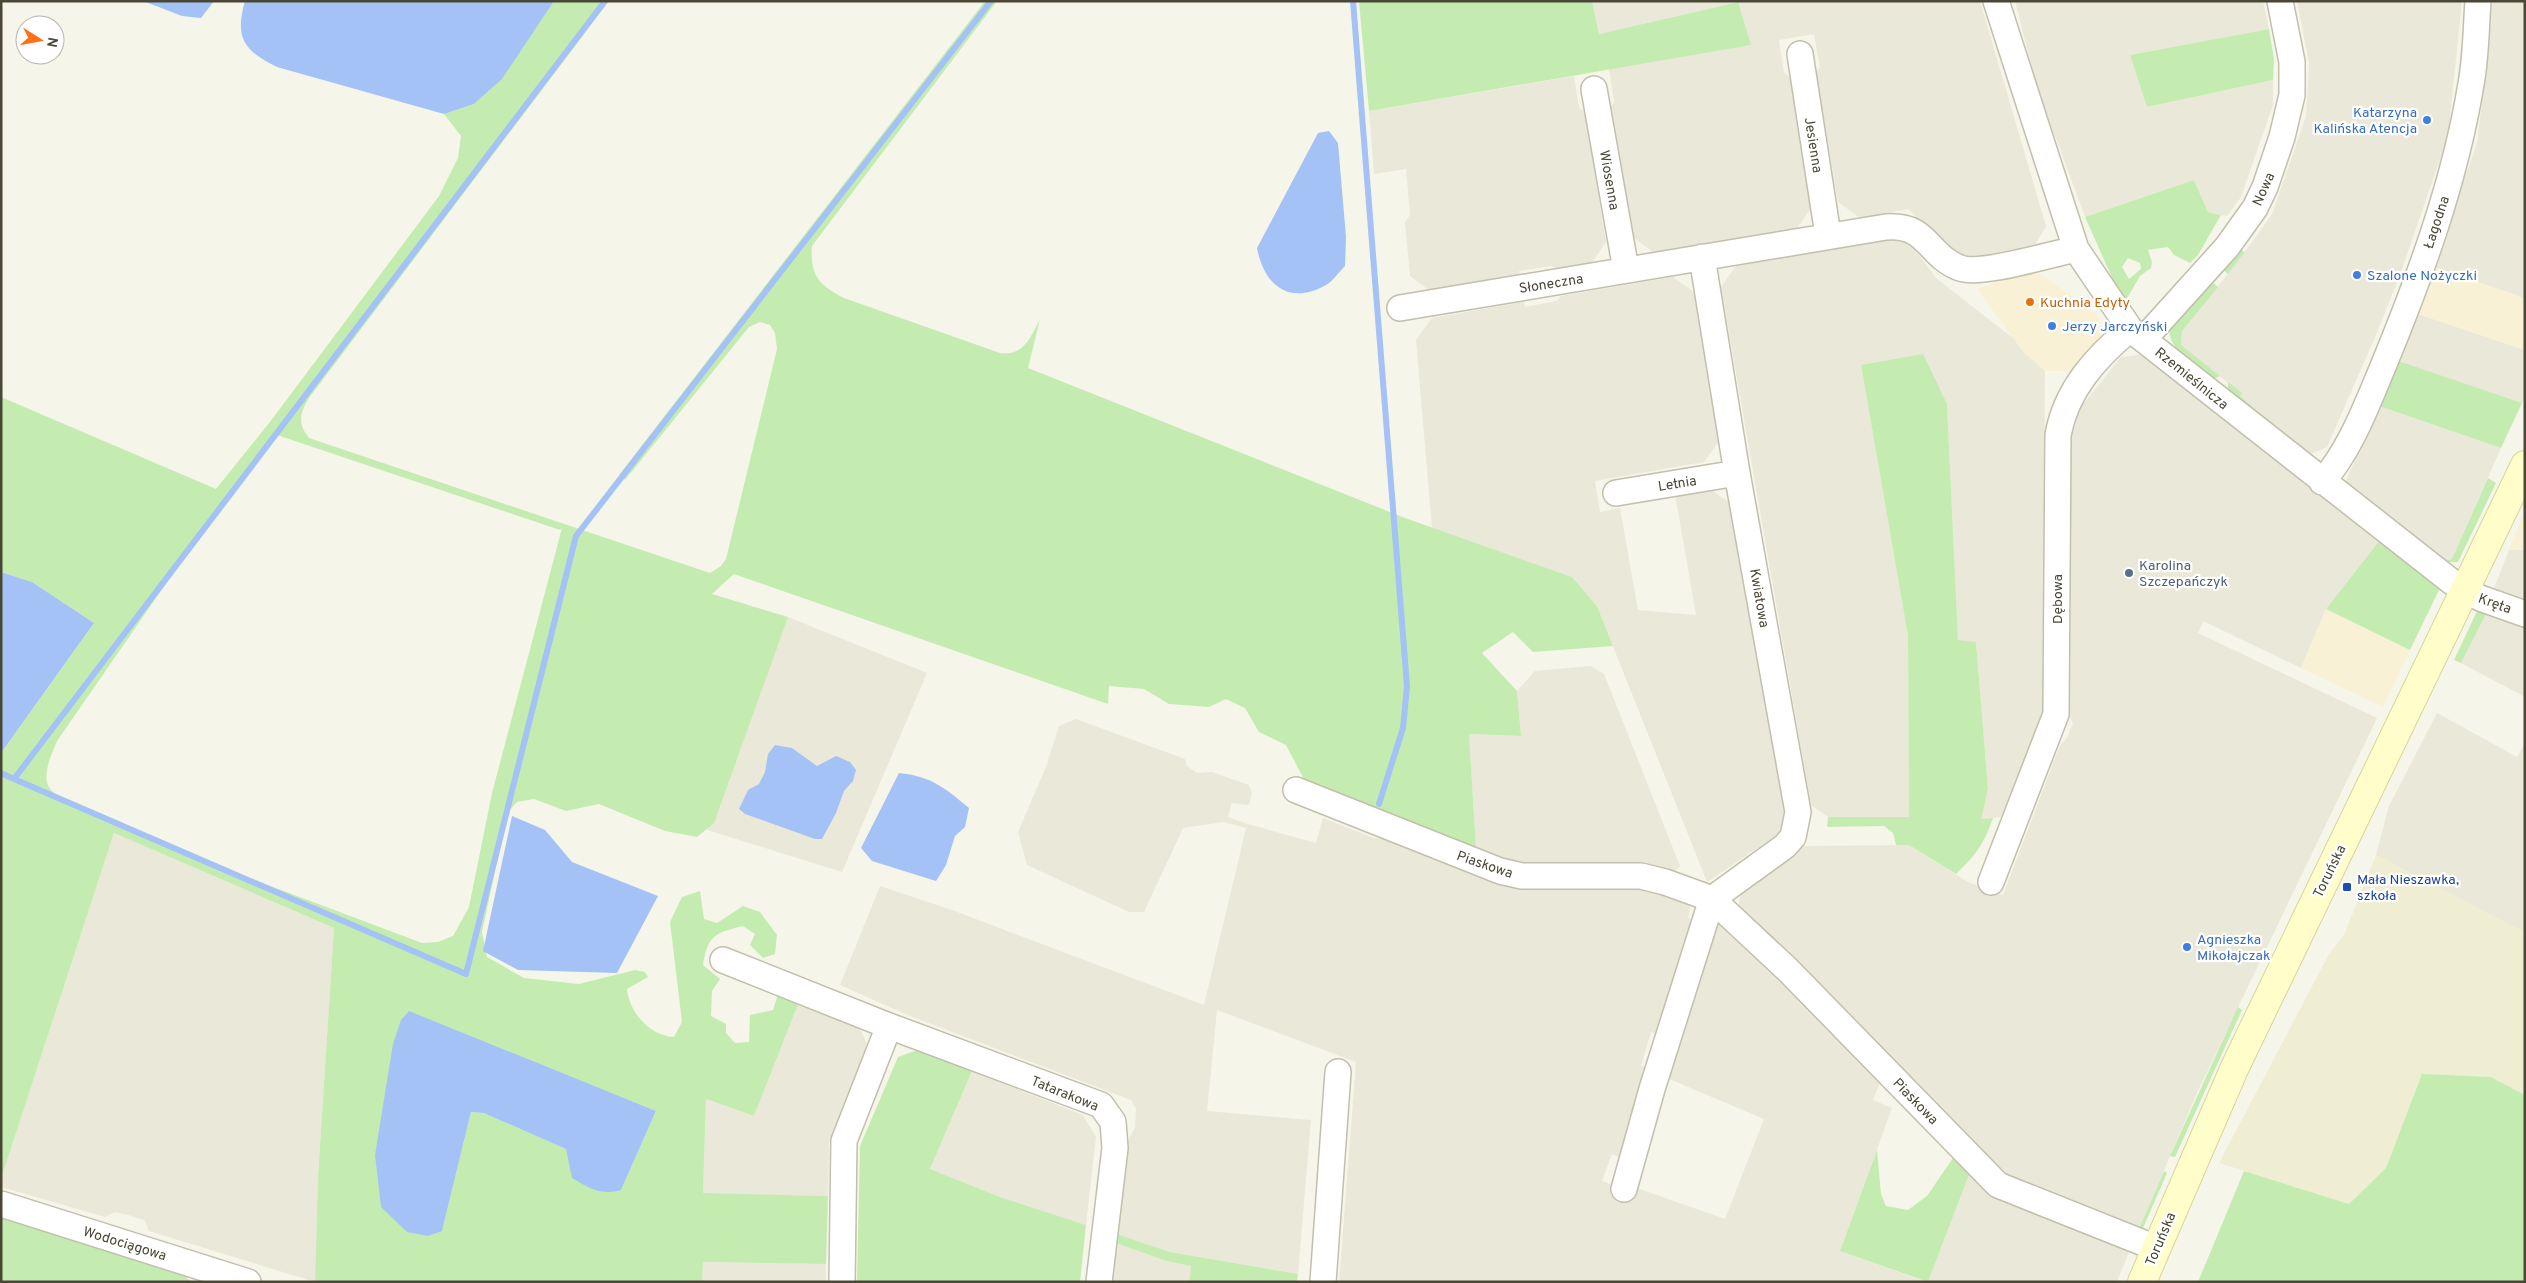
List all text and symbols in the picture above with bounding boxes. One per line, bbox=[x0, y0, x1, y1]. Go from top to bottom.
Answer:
north arrow bbox=[15, 15, 65, 65]
text: N bbox=[42, 36, 61, 49]
place label: Katarzyna Kalińska Atencja bbox=[2314, 105, 2417, 138]
marker: Katarzyna Kalińska Atencja bbox=[2421, 114, 2433, 126]
street label: Jesienna bbox=[1800, 116, 1825, 174]
street label: Wiosenna bbox=[1595, 149, 1622, 212]
street label: Nowa bbox=[2250, 170, 2279, 209]
street label: Łagodna bbox=[2421, 194, 2454, 251]
place label: Szalone Nożyczki bbox=[2367, 268, 2477, 285]
marker: Szalone Nożyczki bbox=[2351, 269, 2363, 281]
street label: Słoneczna bbox=[1518, 271, 1585, 298]
place label: Kuchnia Edyty bbox=[2040, 295, 2130, 312]
marker: Kuchnia Edyty bbox=[2024, 296, 2036, 308]
place label: Jerzy Jarczyński bbox=[2062, 319, 2167, 336]
marker: Jerzy Jarczyński bbox=[2046, 320, 2058, 332]
street label: Rzemieślnicza bbox=[2151, 344, 2231, 414]
street label: Letnia bbox=[1657, 473, 1698, 496]
place label: Karolina Szczepańczyk bbox=[2139, 558, 2228, 591]
street label: Kwiatowa bbox=[1745, 567, 1772, 629]
marker: Karolina Szczepańczyk bbox=[2123, 567, 2135, 579]
street label: Dębowa bbox=[2050, 574, 2067, 624]
street label: Kręta bbox=[2475, 591, 2513, 618]
street label: Toruńska bbox=[2310, 842, 2350, 901]
street label: Piaskowa bbox=[1454, 848, 1515, 883]
place label: Mała Nieszawka, szkoła bbox=[2357, 872, 2459, 905]
marker: Mała Nieszawka, szkoła bbox=[2341, 881, 2353, 893]
place label: Agnieszka Mikołajczak bbox=[2197, 932, 2270, 965]
marker: Agnieszka Mikołajczak bbox=[2181, 941, 2193, 953]
street label: Tatarakowa bbox=[1028, 1073, 1101, 1116]
street label: Piaskowa bbox=[1889, 1075, 1941, 1129]
street label: Toruńska bbox=[2142, 1210, 2180, 1269]
street label: Wodociągowa bbox=[81, 1224, 168, 1265]

